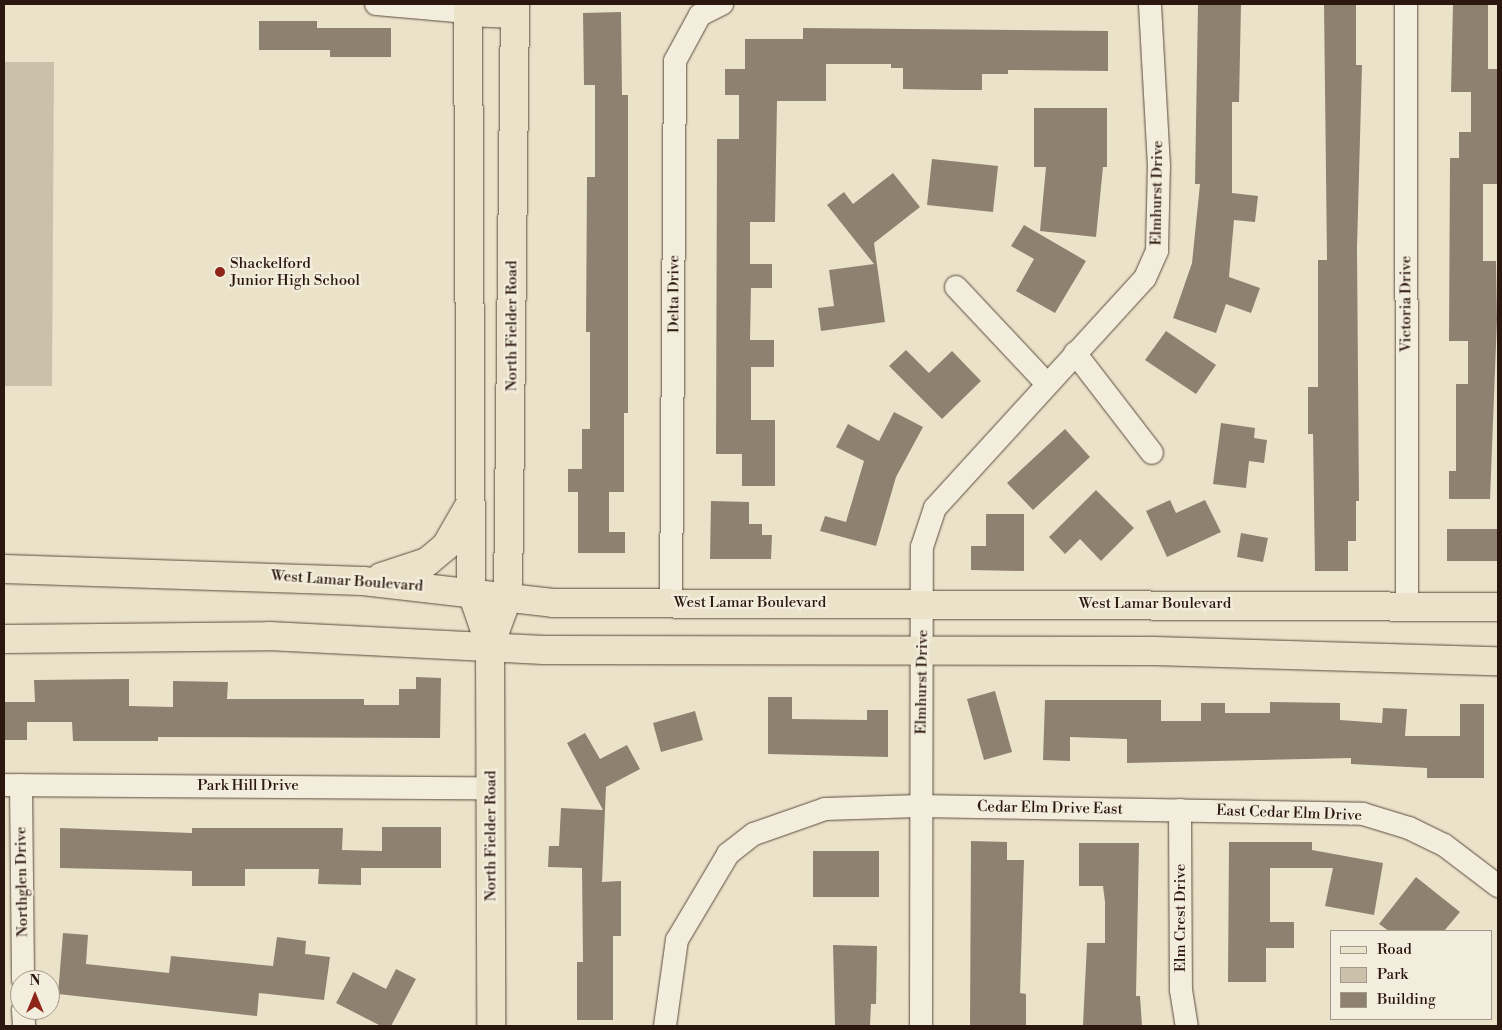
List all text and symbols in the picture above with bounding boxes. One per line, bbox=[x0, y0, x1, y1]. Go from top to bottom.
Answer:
street label: Elmhurst Drive bbox=[1147, 140, 1167, 246]
place label: Shackelford Junior High School bbox=[230, 254, 360, 289]
street label: Delta Drive bbox=[665, 255, 683, 333]
street label: Victoria Drive bbox=[1397, 256, 1415, 352]
street label: North Fielder Road bbox=[503, 261, 521, 391]
marker: Shackelford Junior High School bbox=[214, 266, 226, 278]
street label: West Lamar Boulevard bbox=[270, 567, 424, 595]
street label: West Lamar Boulevard bbox=[674, 594, 826, 612]
street label: West Lamar Boulevard bbox=[1079, 595, 1231, 613]
street label: Elmhurst Drive bbox=[912, 629, 932, 735]
street label: North Fielder Road bbox=[482, 771, 500, 901]
street label: Park Hill Drive bbox=[197, 777, 299, 795]
street label: Cedar Elm Drive East bbox=[977, 798, 1123, 818]
street label: East Cedar Elm Drive bbox=[1216, 801, 1362, 825]
street label: Northglen Drive bbox=[12, 826, 32, 938]
street label: Elm Crest Drive bbox=[1172, 864, 1190, 972]
legend bbox=[1330, 930, 1492, 1020]
text: Road bbox=[1377, 940, 1412, 959]
text: Park bbox=[1377, 965, 1408, 984]
north arrow bbox=[10, 970, 60, 1020]
text: N bbox=[29, 972, 41, 990]
text: Building bbox=[1377, 990, 1436, 1009]

